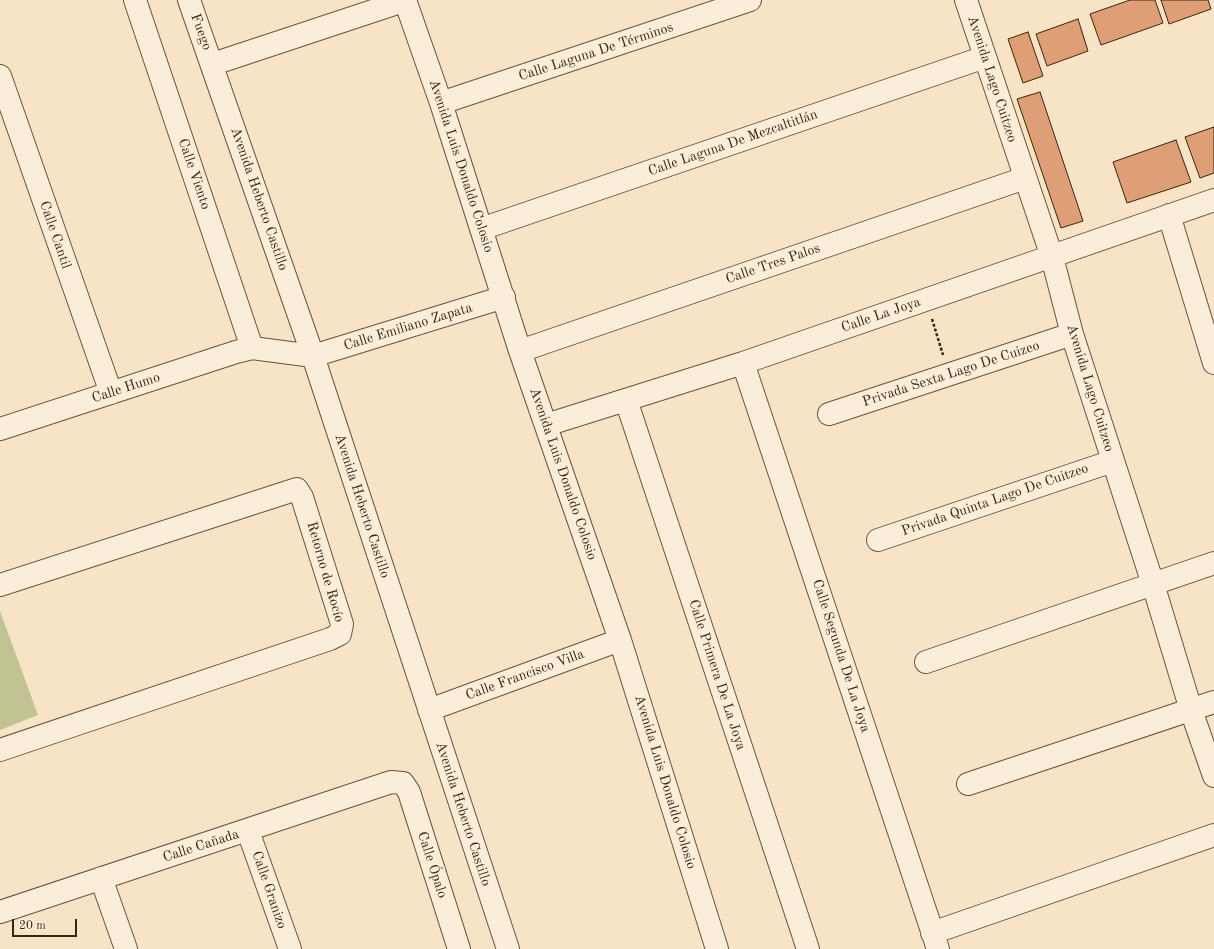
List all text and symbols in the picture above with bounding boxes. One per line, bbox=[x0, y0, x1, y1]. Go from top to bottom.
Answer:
street label: Fuego bbox=[187, 11, 215, 53]
street label: Avenida Lago Cuitzeo bbox=[964, 14, 1020, 144]
street label: Calle Laguna De Términos bbox=[516, 19, 676, 85]
street label: Avenida Luis Donaldo Colosio bbox=[425, 77, 497, 255]
street label: Calle Laguna De Mezcaltitlán bbox=[646, 106, 820, 180]
street label: Avenida Heberto Castillo bbox=[227, 125, 291, 273]
street label: Calle Viento bbox=[174, 136, 214, 212]
street label: Calle Cantil bbox=[36, 199, 74, 271]
street label: Calle Tres Palos bbox=[723, 240, 823, 288]
street label: Calle La Joya bbox=[839, 294, 923, 336]
street label: Calle Emiliano Zapata bbox=[342, 299, 474, 355]
street label: Avenida Lago Cuitzeo bbox=[1063, 322, 1117, 454]
street label: Privada Sexta Lago De Cuizeo bbox=[860, 337, 1042, 411]
street label: Calle Humo bbox=[90, 369, 162, 407]
street label: Avenida Luis Donaldo Colosio bbox=[526, 386, 600, 562]
street label: Avenida Heberto Castillo bbox=[331, 432, 393, 580]
street label: Privada Quinta Lago De Cuitzeo bbox=[899, 460, 1091, 540]
street label: Retorno de Rocío bbox=[303, 520, 347, 624]
street label: Calle Segunda De La Joya bbox=[808, 577, 874, 735]
street label: Calle Primera De La Joya bbox=[685, 598, 749, 752]
street label: Calle Francisco Villa bbox=[463, 646, 587, 704]
street label: Avenida Luis Donaldo Colosio bbox=[630, 693, 700, 871]
street label: Avenida Heberto Castillo bbox=[432, 740, 494, 888]
street label: Calle Cañada bbox=[161, 826, 241, 866]
street label: Calle Ópalo bbox=[413, 830, 451, 900]
street label: Calle Granizo bbox=[248, 849, 290, 931]
scale bar bbox=[14, 911, 79, 937]
text: 20 m bbox=[19, 920, 46, 932]

